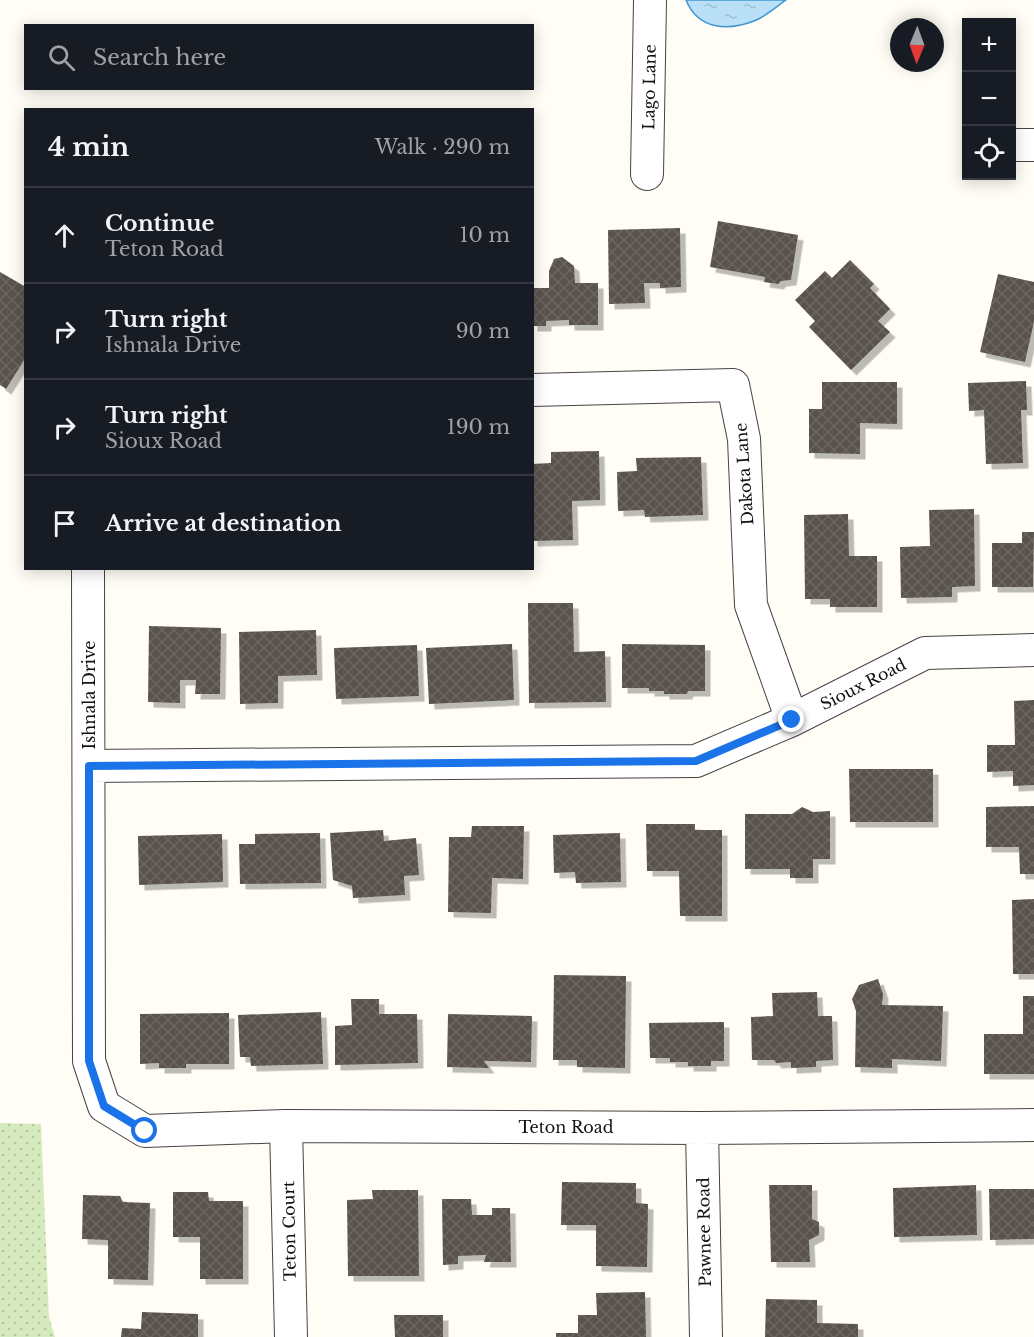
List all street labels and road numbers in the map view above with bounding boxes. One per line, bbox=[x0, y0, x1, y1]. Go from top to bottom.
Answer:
street label: Lago Lane bbox=[638, 44, 660, 130]
street label: Dakota Lane bbox=[730, 422, 758, 526]
street label: Ishnala Drive bbox=[79, 641, 99, 749]
street label: Sioux Road bbox=[817, 654, 909, 714]
street label: Teton Road bbox=[518, 1117, 614, 1137]
street label: Pawnee Road bbox=[693, 1177, 715, 1287]
street label: Teton Court bbox=[278, 1181, 300, 1281]

